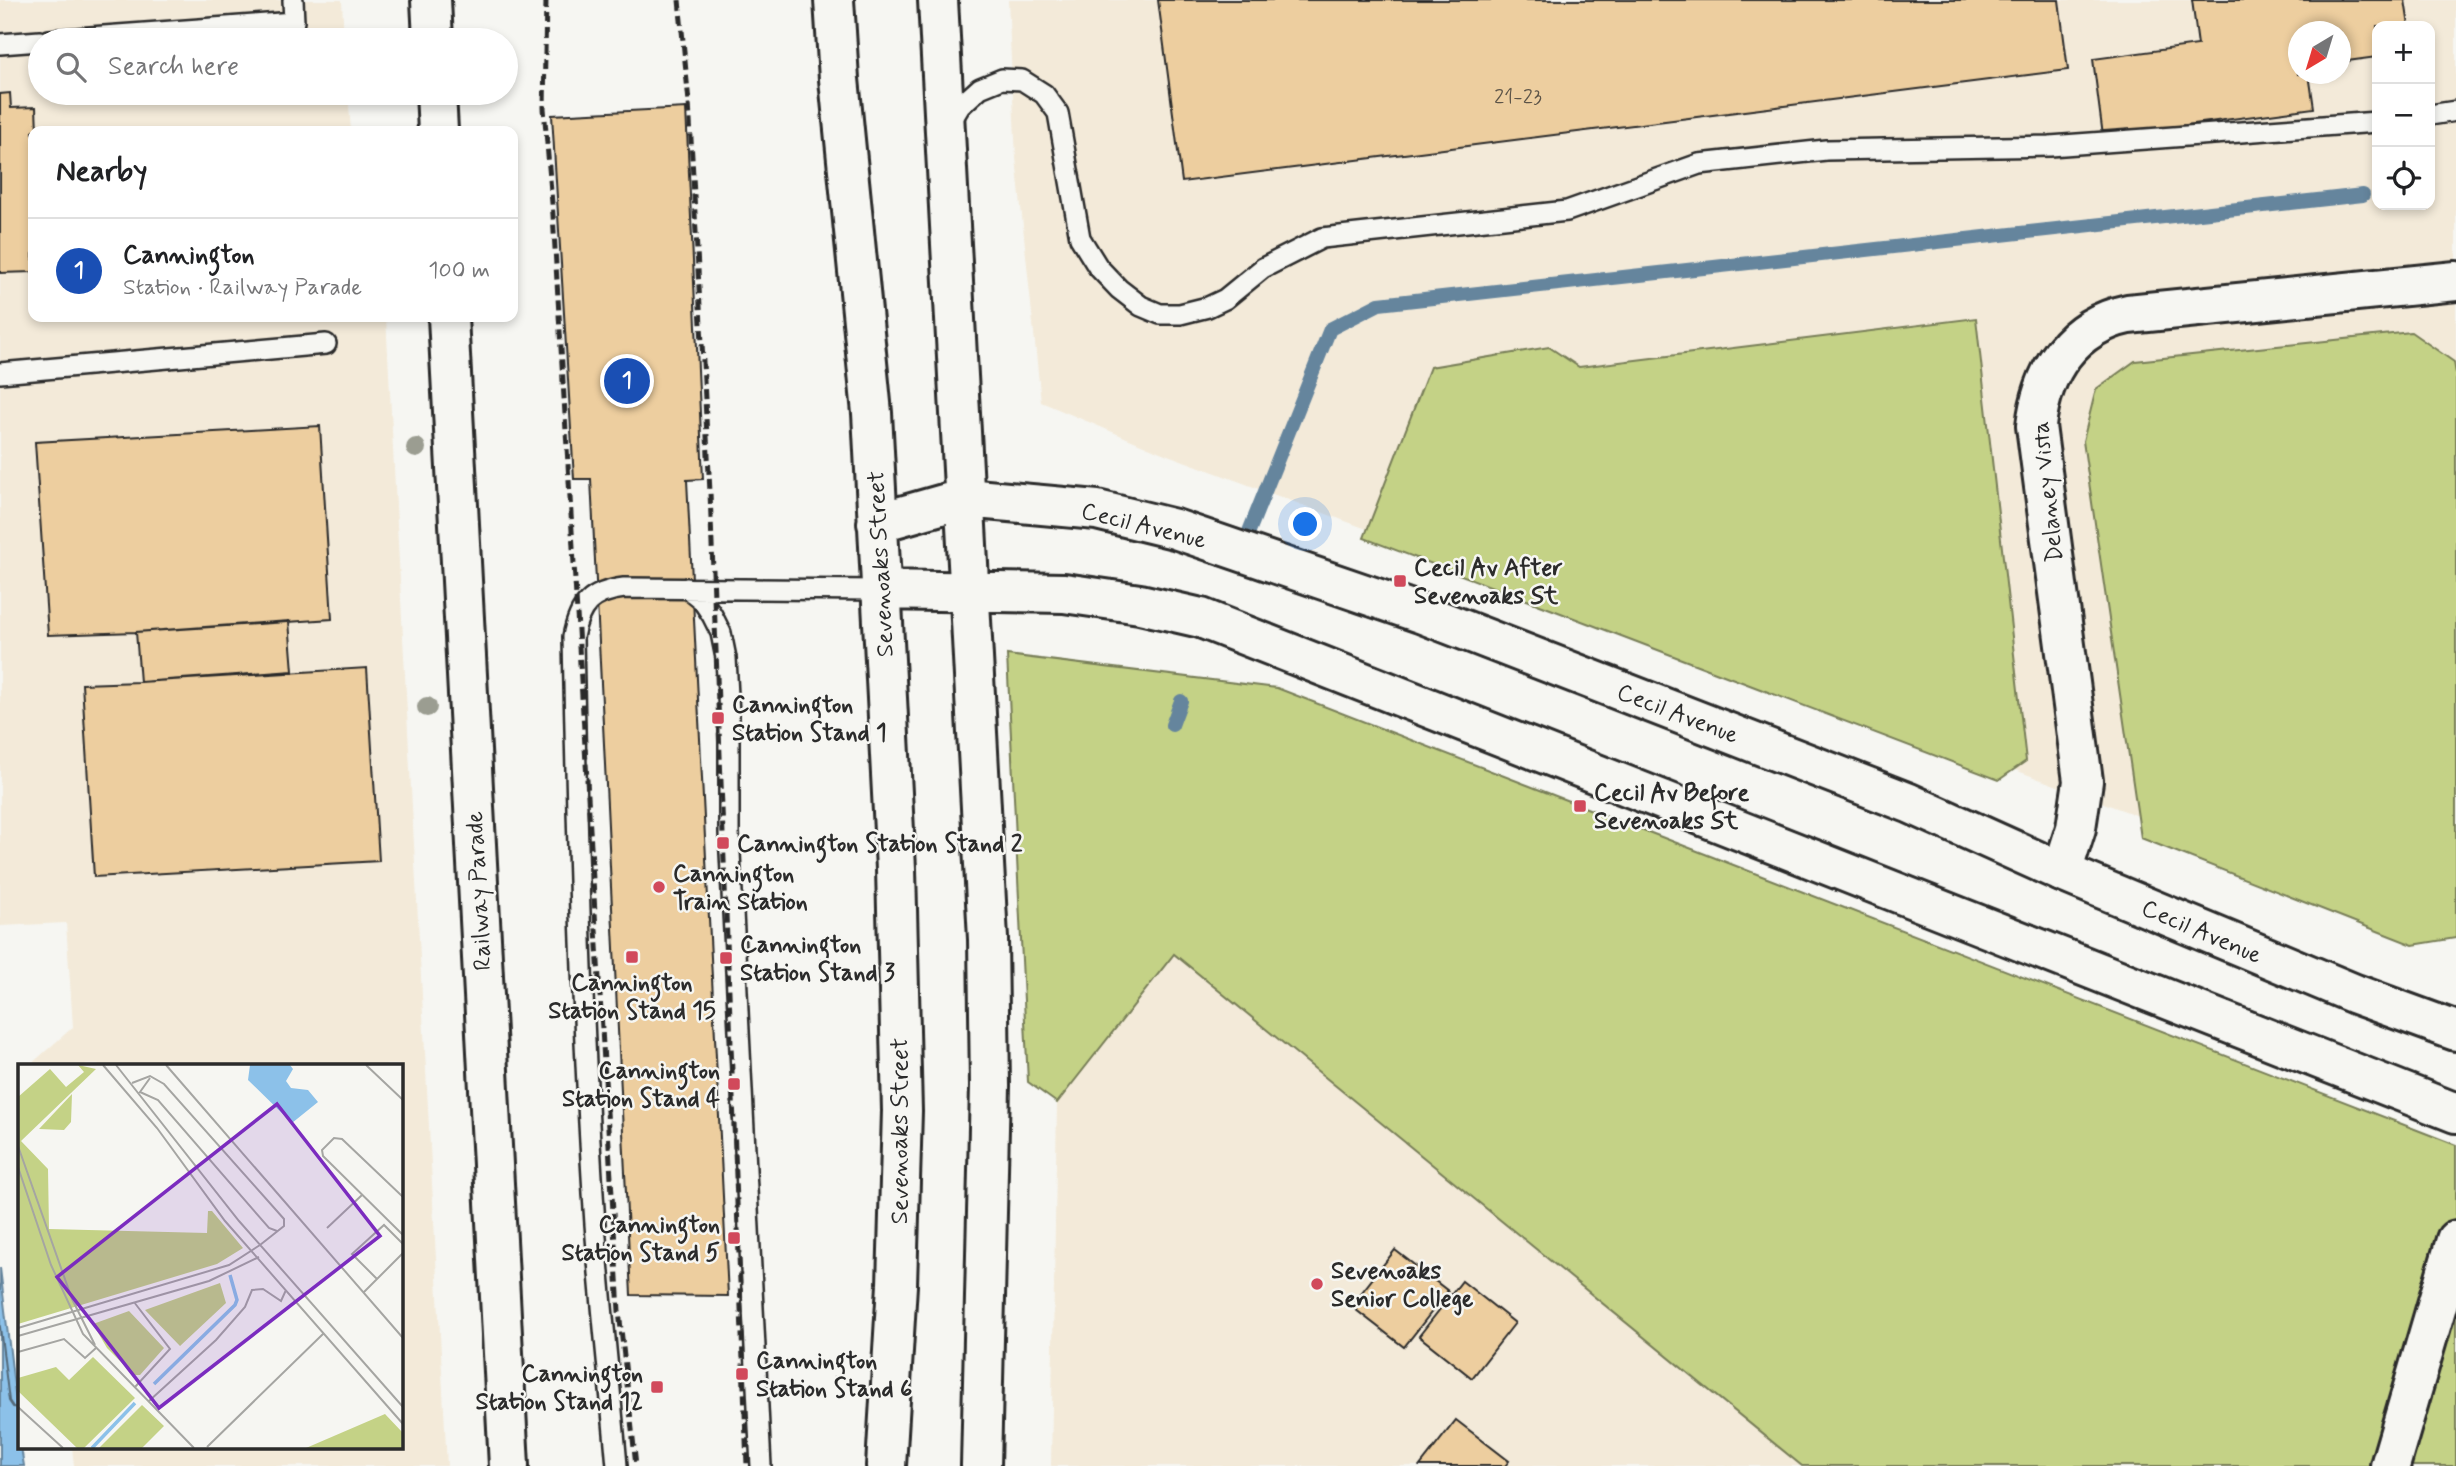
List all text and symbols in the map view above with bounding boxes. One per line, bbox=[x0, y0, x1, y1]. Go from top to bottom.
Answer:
north arrow bbox=[2288, 21, 2351, 84]
map controls bbox=[2372, 21, 2435, 210]
button: + bbox=[2372, 21, 2435, 84]
search box bbox=[28, 28, 518, 105]
icon: search bbox=[52, 48, 90, 86]
text: Search here bbox=[108, 50, 239, 84]
house number: 21-23 bbox=[1494, 83, 1542, 111]
button: − bbox=[2372, 84, 2435, 147]
button: locate bbox=[2372, 147, 2435, 210]
text: Nearby bbox=[56, 152, 147, 191]
text: Cannington bbox=[123, 239, 255, 273]
text: 1 bbox=[74, 256, 84, 286]
text: 100 m bbox=[428, 256, 490, 286]
text: Station · Railway Parade bbox=[123, 273, 362, 303]
pin: 1 bbox=[604, 355, 650, 407]
street label: Delaney Vista bbox=[2026, 420, 2071, 564]
street label: Sevenoaks Street bbox=[861, 470, 902, 658]
street label: Cecil Avenue bbox=[1078, 496, 1209, 557]
your location bbox=[1288, 507, 1322, 541]
place label: Cecil Av After Sevenoaks St bbox=[1414, 553, 1563, 612]
marker: Cecil Av After Sevenoaks St bbox=[1392, 573, 1408, 589]
street label: Cecil Avenue bbox=[1612, 677, 1743, 752]
place label: Cannington Station Stand 1 bbox=[732, 690, 887, 749]
marker: Cannington Station Stand 1 bbox=[710, 710, 726, 726]
place label: Cecil Av Before Sevenoaks St bbox=[1594, 778, 1750, 837]
marker: Cecil Av Before Sevenoaks St bbox=[1572, 798, 1588, 814]
street label: Railway Parade bbox=[460, 810, 499, 971]
place label: Cannington Station Stand 2 bbox=[737, 829, 1023, 863]
marker: Cannington Station Stand 2 bbox=[715, 835, 731, 851]
place label: Cannington Train Station bbox=[673, 859, 808, 918]
marker: Cannington Train Station bbox=[651, 879, 667, 895]
street label: Cecil Avenue bbox=[2136, 893, 2266, 972]
place label: Cannington Station Stand 3 bbox=[740, 930, 895, 989]
marker: Cannington Station Stand 15 bbox=[624, 949, 640, 965]
marker: Cannington Station Stand 3 bbox=[718, 950, 734, 966]
place label: Cannington Station Stand 15 bbox=[548, 968, 716, 1027]
street label: Sevenoaks Street bbox=[885, 1038, 916, 1224]
place label: Cannington Station Stand 4 bbox=[562, 1056, 720, 1115]
inset map bbox=[18, 1064, 402, 1448]
marker: Cannington Station Stand 4 bbox=[726, 1076, 742, 1092]
place label: Cannington Station Stand 5 bbox=[562, 1210, 720, 1269]
marker: Cannington Station Stand 5 bbox=[726, 1230, 742, 1246]
place label: Sevenoaks Senior College bbox=[1331, 1256, 1474, 1316]
marker: Sevenoaks Senior College bbox=[1309, 1276, 1325, 1292]
place label: Cannington Station Stand 6 bbox=[756, 1346, 912, 1405]
place label: Cannington Station Stand 12 bbox=[476, 1359, 643, 1418]
marker: Cannington Station Stand 6 bbox=[734, 1366, 750, 1382]
marker: Cannington Station Stand 12 bbox=[649, 1379, 665, 1395]

